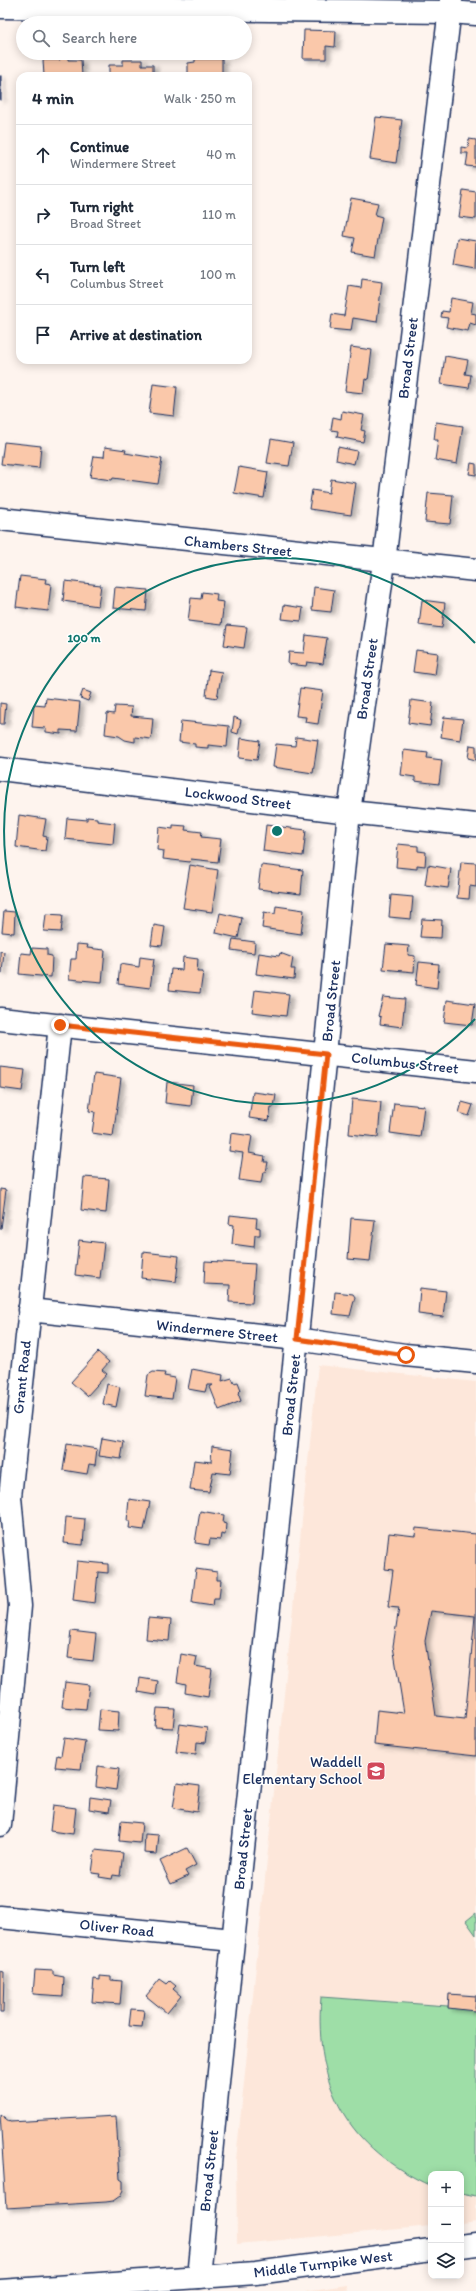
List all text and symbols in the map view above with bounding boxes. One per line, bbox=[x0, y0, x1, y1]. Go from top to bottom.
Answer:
search box bbox=[16, 16, 252, 60]
icon: search bbox=[30, 27, 52, 49]
text: Search here bbox=[62, 29, 137, 47]
text: 4 min bbox=[32, 88, 74, 108]
text: Walk · 250 m bbox=[164, 91, 236, 106]
text: Continue bbox=[70, 138, 129, 156]
icon: ahead bbox=[32, 144, 54, 166]
text: 40 m bbox=[206, 147, 236, 162]
text: Windermere Street bbox=[70, 156, 176, 171]
text: Turn right bbox=[70, 198, 134, 216]
icon: right bbox=[32, 204, 54, 226]
text: 110 m bbox=[202, 207, 236, 222]
text: Broad Street bbox=[70, 216, 141, 231]
text: Turn left bbox=[70, 258, 125, 276]
icon: left bbox=[32, 264, 54, 286]
text: 100 m bbox=[200, 267, 236, 282]
text: Columbus Street bbox=[70, 276, 164, 291]
street label: Broad Street bbox=[394, 316, 422, 400]
icon: arrive bbox=[32, 324, 54, 346]
text: Arrive at destination bbox=[70, 326, 202, 344]
street label: Chambers Street bbox=[183, 531, 293, 561]
text: 100 m bbox=[67, 631, 101, 645]
street label: Broad Street bbox=[352, 637, 382, 721]
street label: Lockwood Street bbox=[184, 783, 293, 813]
centre of rings bbox=[270, 824, 284, 838]
street label: Broad Street bbox=[318, 959, 344, 1043]
route end bbox=[51, 1016, 69, 1034]
street label: Columbus Street bbox=[350, 1048, 460, 1078]
street label: Windermere Street bbox=[155, 1316, 279, 1346]
street label: Grant Road bbox=[9, 1338, 35, 1415]
route start bbox=[397, 1346, 415, 1364]
street label: Broad Street bbox=[278, 1353, 304, 1437]
place label: Waddell Elementary School bbox=[242, 1753, 363, 1788]
school or university icon: Waddell Elementary School bbox=[365, 1760, 387, 1782]
street label: Broad Street bbox=[230, 1807, 256, 1891]
street label: Oliver Road bbox=[79, 1915, 156, 1941]
street label: Broad Street bbox=[196, 2129, 222, 2213]
map controls bbox=[428, 2171, 464, 2279]
button: + bbox=[428, 2171, 464, 2207]
button: − bbox=[428, 2207, 464, 2243]
button: layers bbox=[428, 2243, 464, 2279]
street label: Middle Turnpike West bbox=[253, 2247, 394, 2281]

